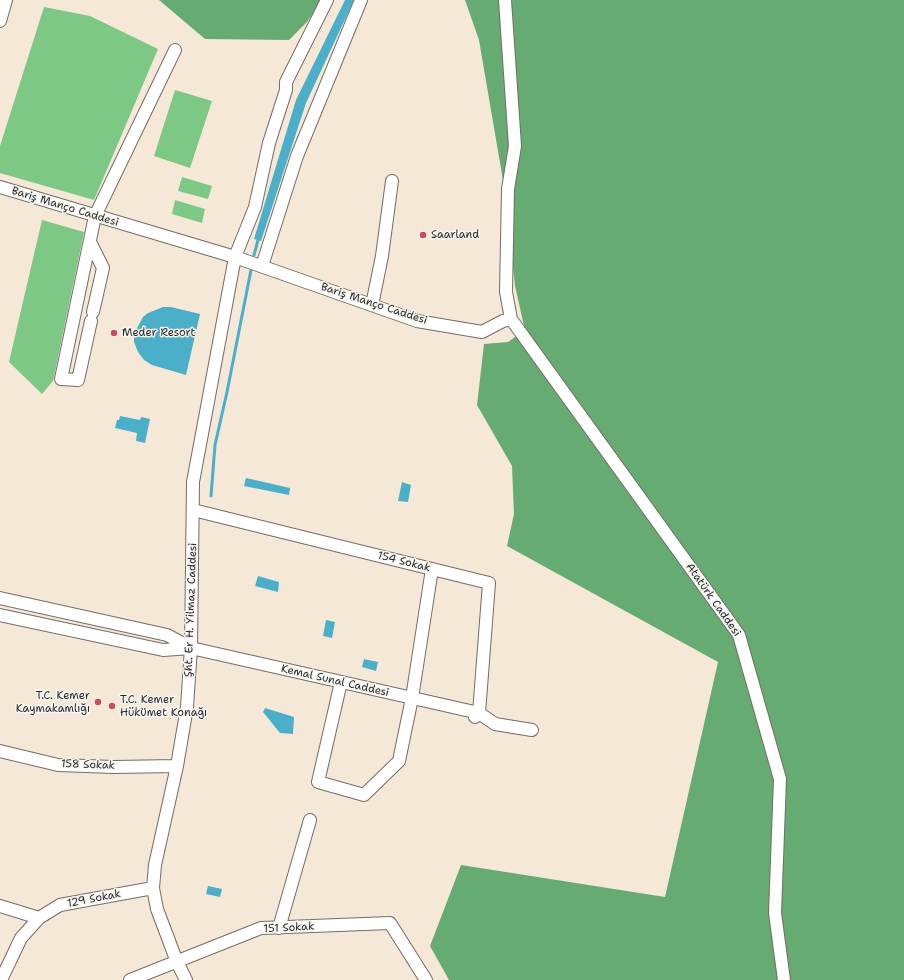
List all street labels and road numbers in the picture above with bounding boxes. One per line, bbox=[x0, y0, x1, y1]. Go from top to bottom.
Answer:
street label: Bariş Manço Caddesi bbox=[10, 184, 120, 230]
street label: Bariş Manço Caddesi bbox=[319, 281, 429, 327]
street label: Şht. Er H. Yilmaz Caddesi bbox=[182, 543, 200, 677]
street label: 154 Sokak bbox=[376, 549, 432, 575]
street label: Atatürk Caddesi bbox=[683, 561, 743, 639]
street label: Kemal Sunal Caddesi bbox=[280, 662, 390, 700]
street label: 158 Sokak bbox=[61, 757, 115, 773]
street label: 129 Sokak bbox=[66, 887, 122, 911]
street label: 151 Sokak bbox=[263, 920, 315, 936]

